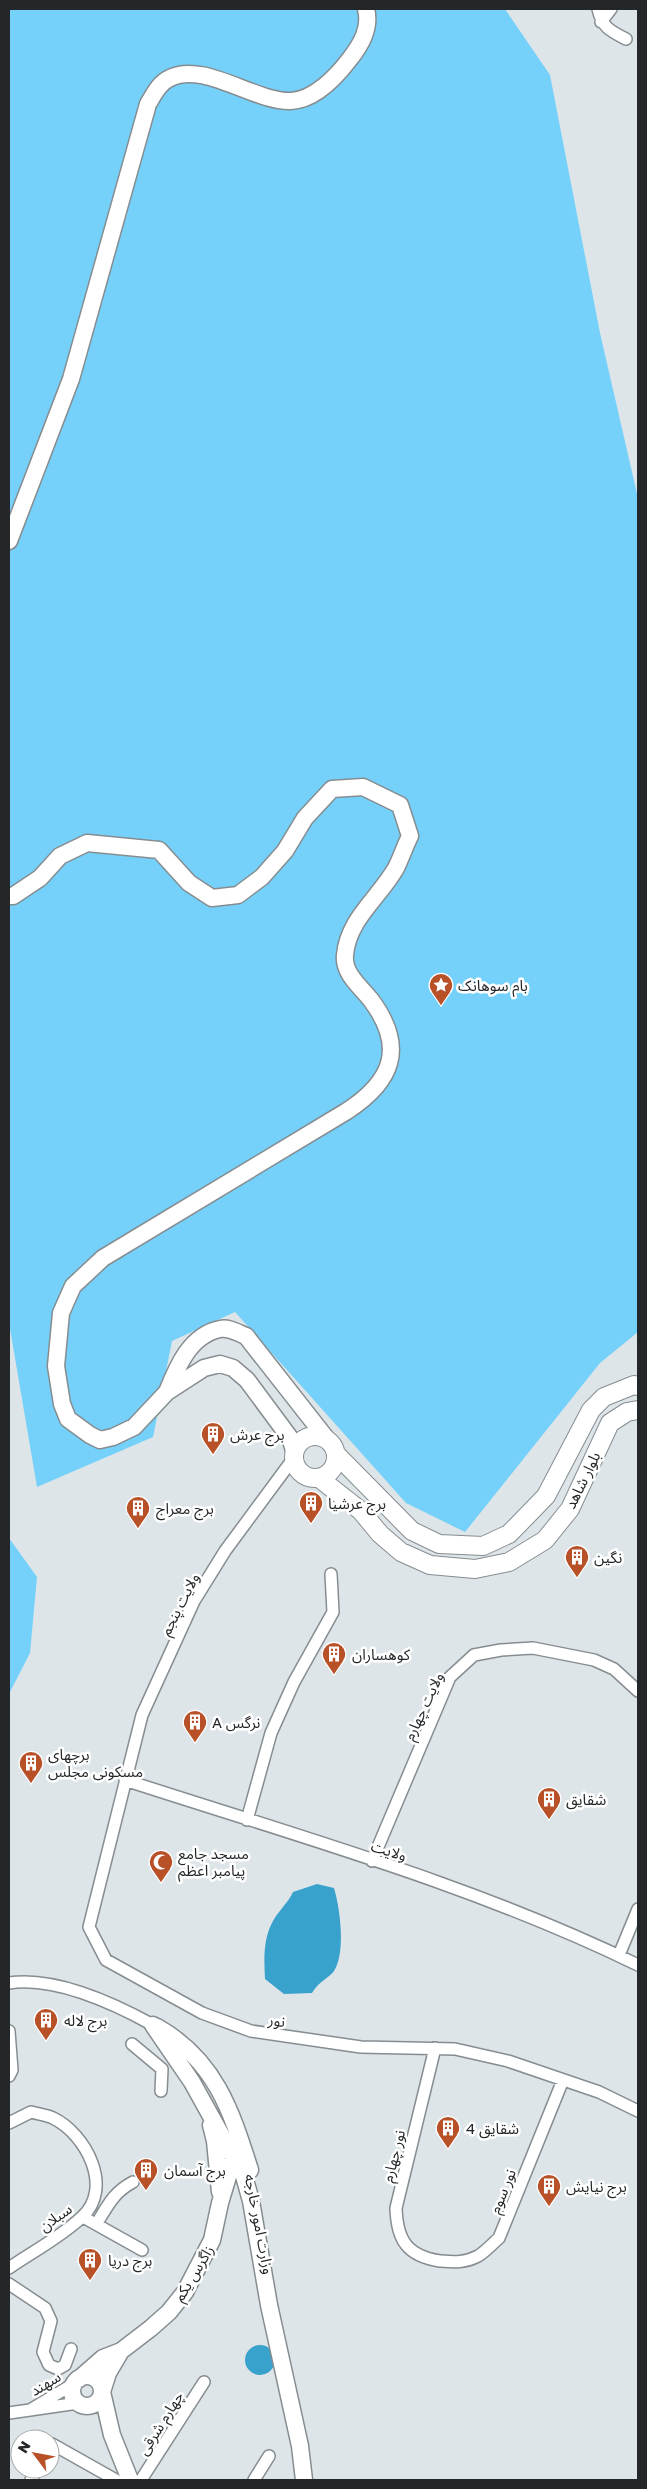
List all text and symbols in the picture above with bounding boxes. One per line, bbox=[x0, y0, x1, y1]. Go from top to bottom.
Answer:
place icon: بام سوهانک bbox=[428, 972, 454, 1006]
place label: بام سوهانک bbox=[458, 976, 528, 997]
building icon: برج عرش bbox=[200, 1421, 226, 1455]
place label: برج عرش bbox=[230, 1425, 284, 1447]
street label: بلوار شاهد bbox=[561, 1449, 604, 1512]
building icon: برج عرشیا bbox=[298, 1490, 324, 1524]
place label: برج عرشیا bbox=[328, 1494, 386, 1516]
building icon: برج معراج bbox=[125, 1495, 151, 1529]
place label: برج معراج bbox=[156, 1499, 214, 1521]
building icon: نگین bbox=[564, 1544, 590, 1578]
place label: نگین bbox=[594, 1548, 622, 1567]
street label: ولایت پنجم bbox=[156, 1570, 205, 1640]
building icon: کوهساران bbox=[321, 1641, 347, 1675]
place label: کوهساران bbox=[352, 1645, 411, 1664]
street label: ولایت چهارم bbox=[399, 1669, 449, 1744]
building icon: A نرگس bbox=[182, 1709, 208, 1743]
place label: A نرگس bbox=[212, 1713, 260, 1732]
place label: برچهای مسکونی مجلس bbox=[48, 1745, 143, 1781]
building icon: برچهای مسکونی مجلس bbox=[18, 1750, 44, 1784]
building icon: شقایق bbox=[536, 1786, 562, 1820]
place label: شقایق bbox=[566, 1790, 606, 1810]
street label: ولایت bbox=[369, 1836, 409, 1865]
place label: مسجد جامع پیامبر اعظم bbox=[178, 1844, 249, 1882]
mosque icon: مسجد جامع پیامبر اعظم bbox=[148, 1849, 174, 1883]
building icon: برج لاله bbox=[33, 2007, 59, 2041]
street label: نور bbox=[266, 2010, 287, 2031]
place label: برج لاله bbox=[64, 2011, 107, 2033]
building icon: شقایق 4 bbox=[435, 2115, 461, 2149]
place label: شقایق 4 bbox=[466, 2119, 519, 2139]
street label: نور چهارم bbox=[378, 2128, 411, 2185]
building icon: برج آسمان bbox=[133, 2157, 159, 2191]
place label: برج آسمان bbox=[164, 2161, 226, 2183]
street label: نور سوم bbox=[485, 2166, 522, 2217]
street label: وزارت امور خارجه bbox=[240, 2172, 279, 2276]
building icon: برج نیایش bbox=[536, 2173, 562, 2207]
place label: برج نیایش bbox=[566, 2177, 627, 2199]
street label: سبلان bbox=[35, 2199, 76, 2236]
street label: زاگرس یکم bbox=[169, 2241, 219, 2306]
building icon: برج دریا bbox=[77, 2247, 103, 2281]
place label: برج دریا bbox=[108, 2251, 152, 2273]
street label: سهند bbox=[26, 2367, 64, 2400]
street label: چهارم شرقی bbox=[133, 2388, 189, 2460]
north arrow bbox=[10, 2429, 60, 2479]
text: N bbox=[14, 2438, 34, 2456]

